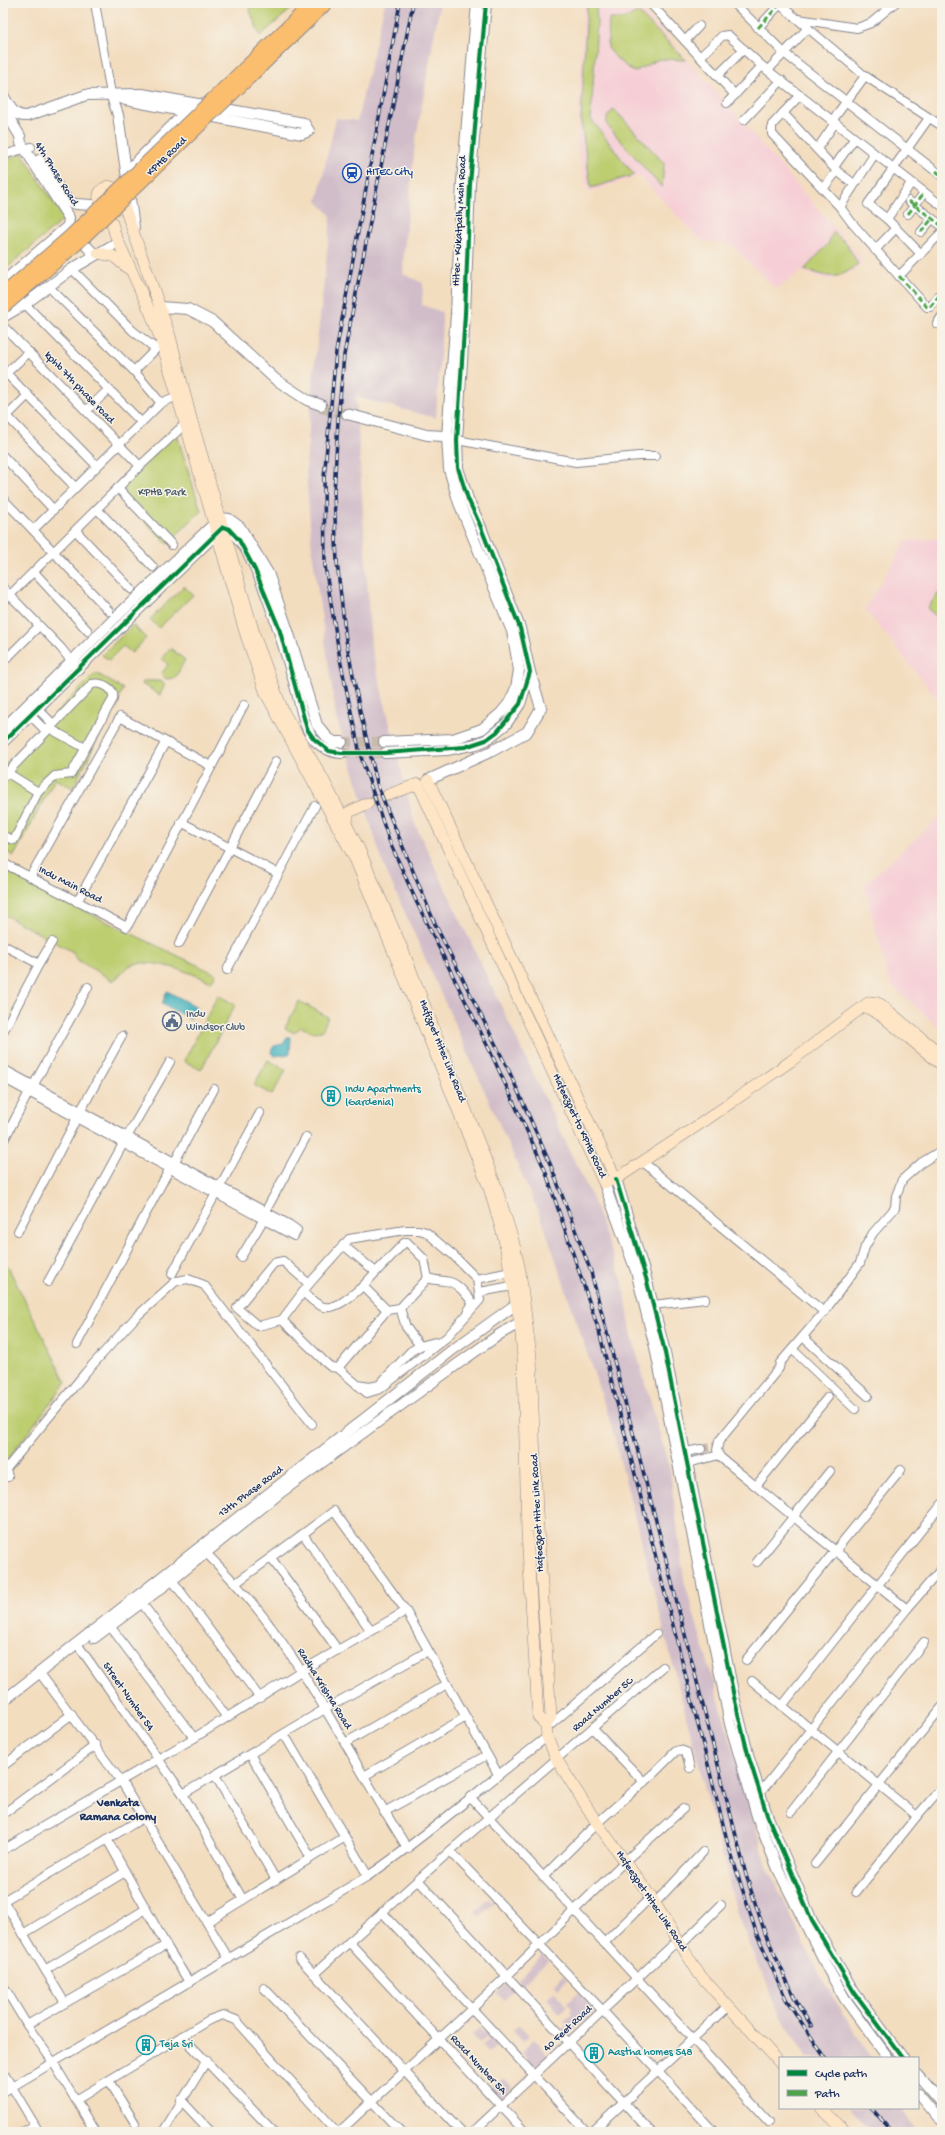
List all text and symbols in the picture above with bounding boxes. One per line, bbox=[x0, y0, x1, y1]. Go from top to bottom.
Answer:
street label: KPHB Road bbox=[145, 134, 191, 179]
street label: 4th Phase Road bbox=[32, 140, 81, 209]
street label: Hitec - Kukatpally Main Road bbox=[451, 154, 469, 286]
station icon: HITEC City bbox=[341, 162, 363, 184]
place label: HITEC City bbox=[366, 167, 413, 179]
street label: kphb 7th phase road bbox=[42, 350, 117, 428]
park label: KPHB Park bbox=[138, 487, 187, 499]
street label: Indu Main Road bbox=[36, 864, 105, 907]
street label: Hafizpet Hitec Link Road bbox=[416, 998, 470, 1105]
place label: Indu Windsor Club bbox=[186, 1009, 245, 1034]
public building icon: Indu Windsor Club bbox=[161, 1010, 183, 1032]
street label: Hafeezpet to KPHB Road bbox=[550, 1072, 610, 1181]
place label: Indu Apartments (Gardenia) bbox=[345, 1084, 422, 1109]
building icon: Indu Apartments (Gardenia) bbox=[320, 1085, 342, 1107]
street label: Hafeezpet Hitec Link Road bbox=[528, 1452, 547, 1573]
street label: 13th Phase Road bbox=[216, 1463, 287, 1521]
street label: Radha Krishna Road bbox=[294, 1646, 355, 1733]
street label: Street Number 54 bbox=[100, 1660, 157, 1734]
street label: Road Number 5C bbox=[570, 1675, 637, 1735]
district label: Venkata Ramana Colony bbox=[79, 1797, 156, 1825]
street label: Hafeezpet Hitec Link Road bbox=[613, 1848, 691, 1955]
street label: 40 Feet Road bbox=[541, 2002, 596, 2055]
street label: Road Number 5A bbox=[447, 2033, 509, 2098]
building icon: Teja Sri bbox=[135, 2034, 157, 2056]
place label: Teja Sri bbox=[159, 2039, 193, 2051]
building icon: Aastha homes 548 bbox=[583, 2042, 605, 2064]
place label: Aastha homes 548 bbox=[608, 2047, 693, 2059]
legend bbox=[779, 2057, 919, 2109]
text: Cycle path bbox=[815, 2068, 868, 2082]
text: Path bbox=[814, 2088, 840, 2102]

